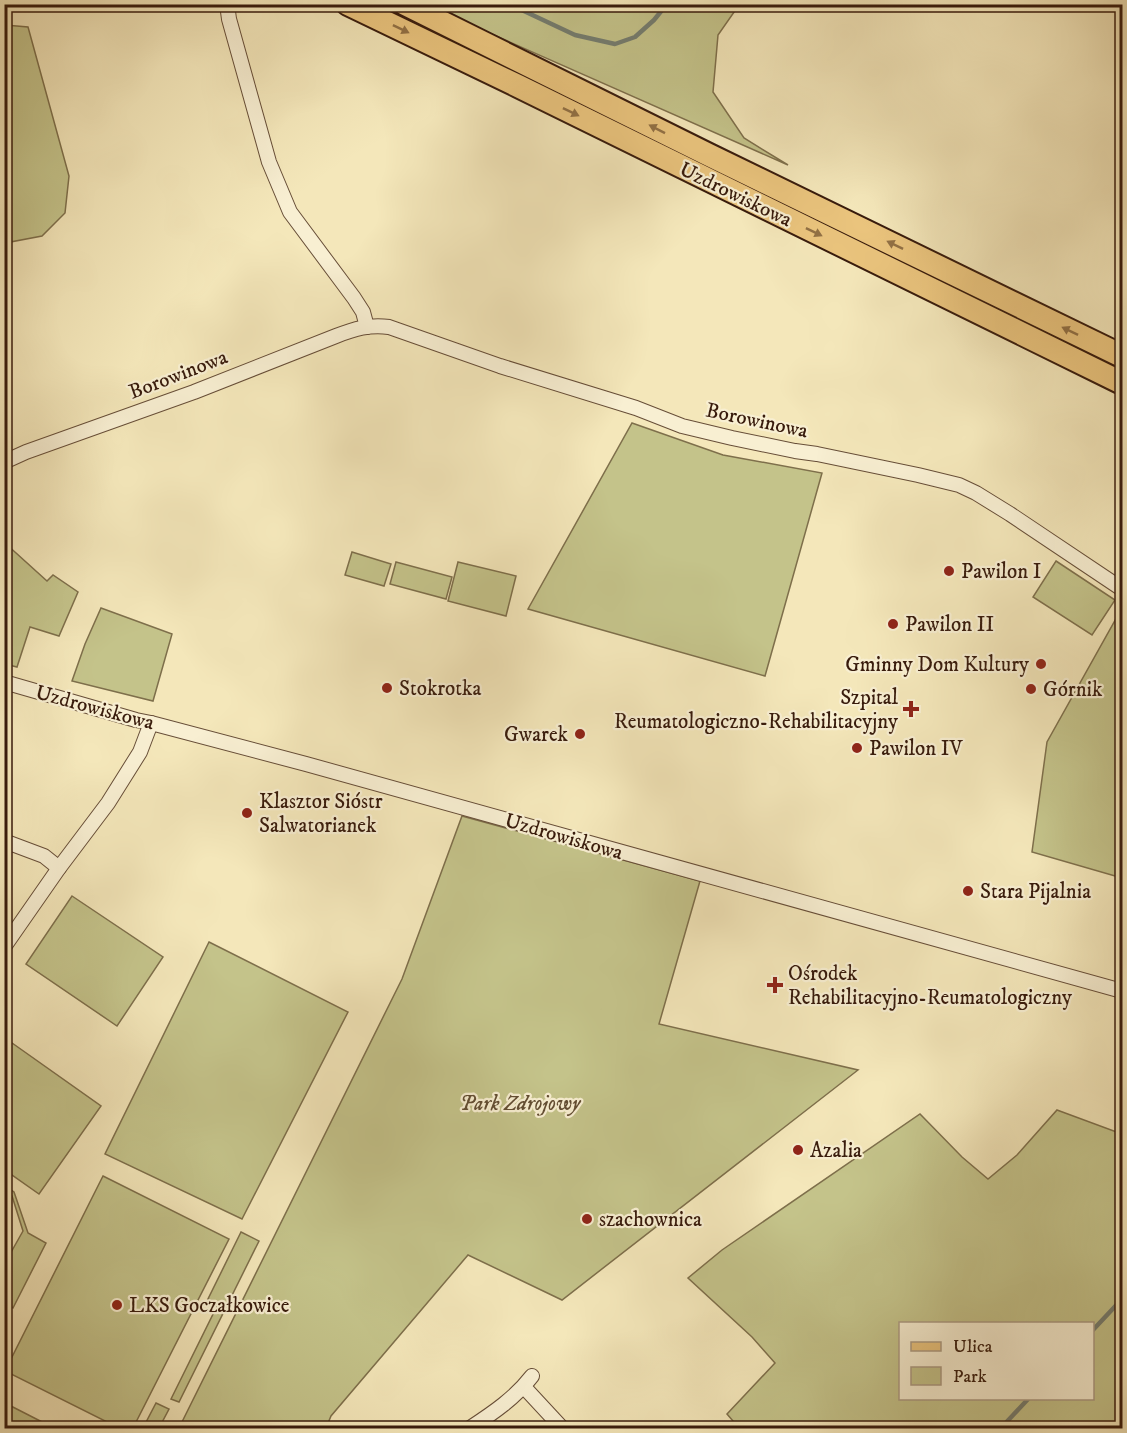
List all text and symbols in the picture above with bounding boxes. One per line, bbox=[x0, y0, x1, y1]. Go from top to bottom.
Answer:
one-way arrow bbox=[393, 25, 410, 34]
one-way arrow bbox=[562, 108, 579, 117]
one-way arrow bbox=[648, 124, 665, 133]
street label: Uzdrowiskowa bbox=[675, 156, 796, 233]
one-way arrow bbox=[805, 228, 822, 237]
one-way arrow bbox=[886, 241, 903, 250]
one-way arrow bbox=[1061, 326, 1078, 335]
street label: Borowinowa bbox=[125, 344, 231, 406]
street label: Borowinowa bbox=[703, 397, 810, 444]
place label: Pawilon I bbox=[961, 559, 1041, 585]
marker: Pawilon I bbox=[942, 564, 956, 578]
place label: Pawilon II bbox=[905, 612, 994, 638]
marker: Pawilon II bbox=[886, 617, 900, 631]
place label: Gminny Dom Kultury bbox=[845, 652, 1030, 678]
marker: Gminny Dom Kultury bbox=[1034, 657, 1048, 671]
place label: Stokrotka bbox=[399, 676, 481, 702]
place label: Górnik bbox=[1043, 677, 1103, 703]
street label: Uzdrowiskowa bbox=[32, 680, 157, 736]
marker: Stokrotka bbox=[380, 681, 394, 695]
marker: Górnik bbox=[1024, 682, 1038, 696]
place label: Szpital Reumatologiczno-Rehabilitacyjny bbox=[614, 685, 899, 735]
marker: Szpital Reumatologiczno-Rehabilitacyjny bbox=[902, 700, 920, 718]
place label: Gwarek bbox=[504, 722, 569, 748]
marker: Gwarek bbox=[573, 727, 587, 741]
place label: Pawilon IV bbox=[869, 736, 963, 762]
marker: Pawilon IV bbox=[850, 741, 864, 755]
place label: Klasztor Sióstr Salwatorianek bbox=[259, 789, 383, 839]
marker: Klasztor Sióstr Salwatorianek bbox=[240, 806, 254, 820]
street label: Uzdrowiskowa bbox=[502, 808, 626, 866]
place label: Stara Pijalnia bbox=[980, 879, 1091, 905]
marker: Stara Pijalnia bbox=[961, 884, 975, 898]
place label: Ośrodek Rehabilitacyjno-Reumatologiczny bbox=[788, 961, 1073, 1011]
marker: Ośrodek Rehabilitacyjno-Reumatologiczny bbox=[766, 976, 784, 994]
park label: Park Zdrojowy bbox=[460, 1091, 582, 1117]
place label: Azalia bbox=[810, 1138, 862, 1164]
marker: Azalia bbox=[791, 1143, 805, 1157]
place label: szachownica bbox=[599, 1207, 702, 1233]
marker: szachownica bbox=[580, 1212, 594, 1226]
place label: LKS Goczałkowice bbox=[129, 1293, 290, 1319]
marker: LKS Goczałkowice bbox=[110, 1298, 124, 1312]
legend bbox=[899, 1322, 1094, 1400]
text: Ulica bbox=[953, 1336, 993, 1358]
text: Park bbox=[953, 1366, 987, 1388]

